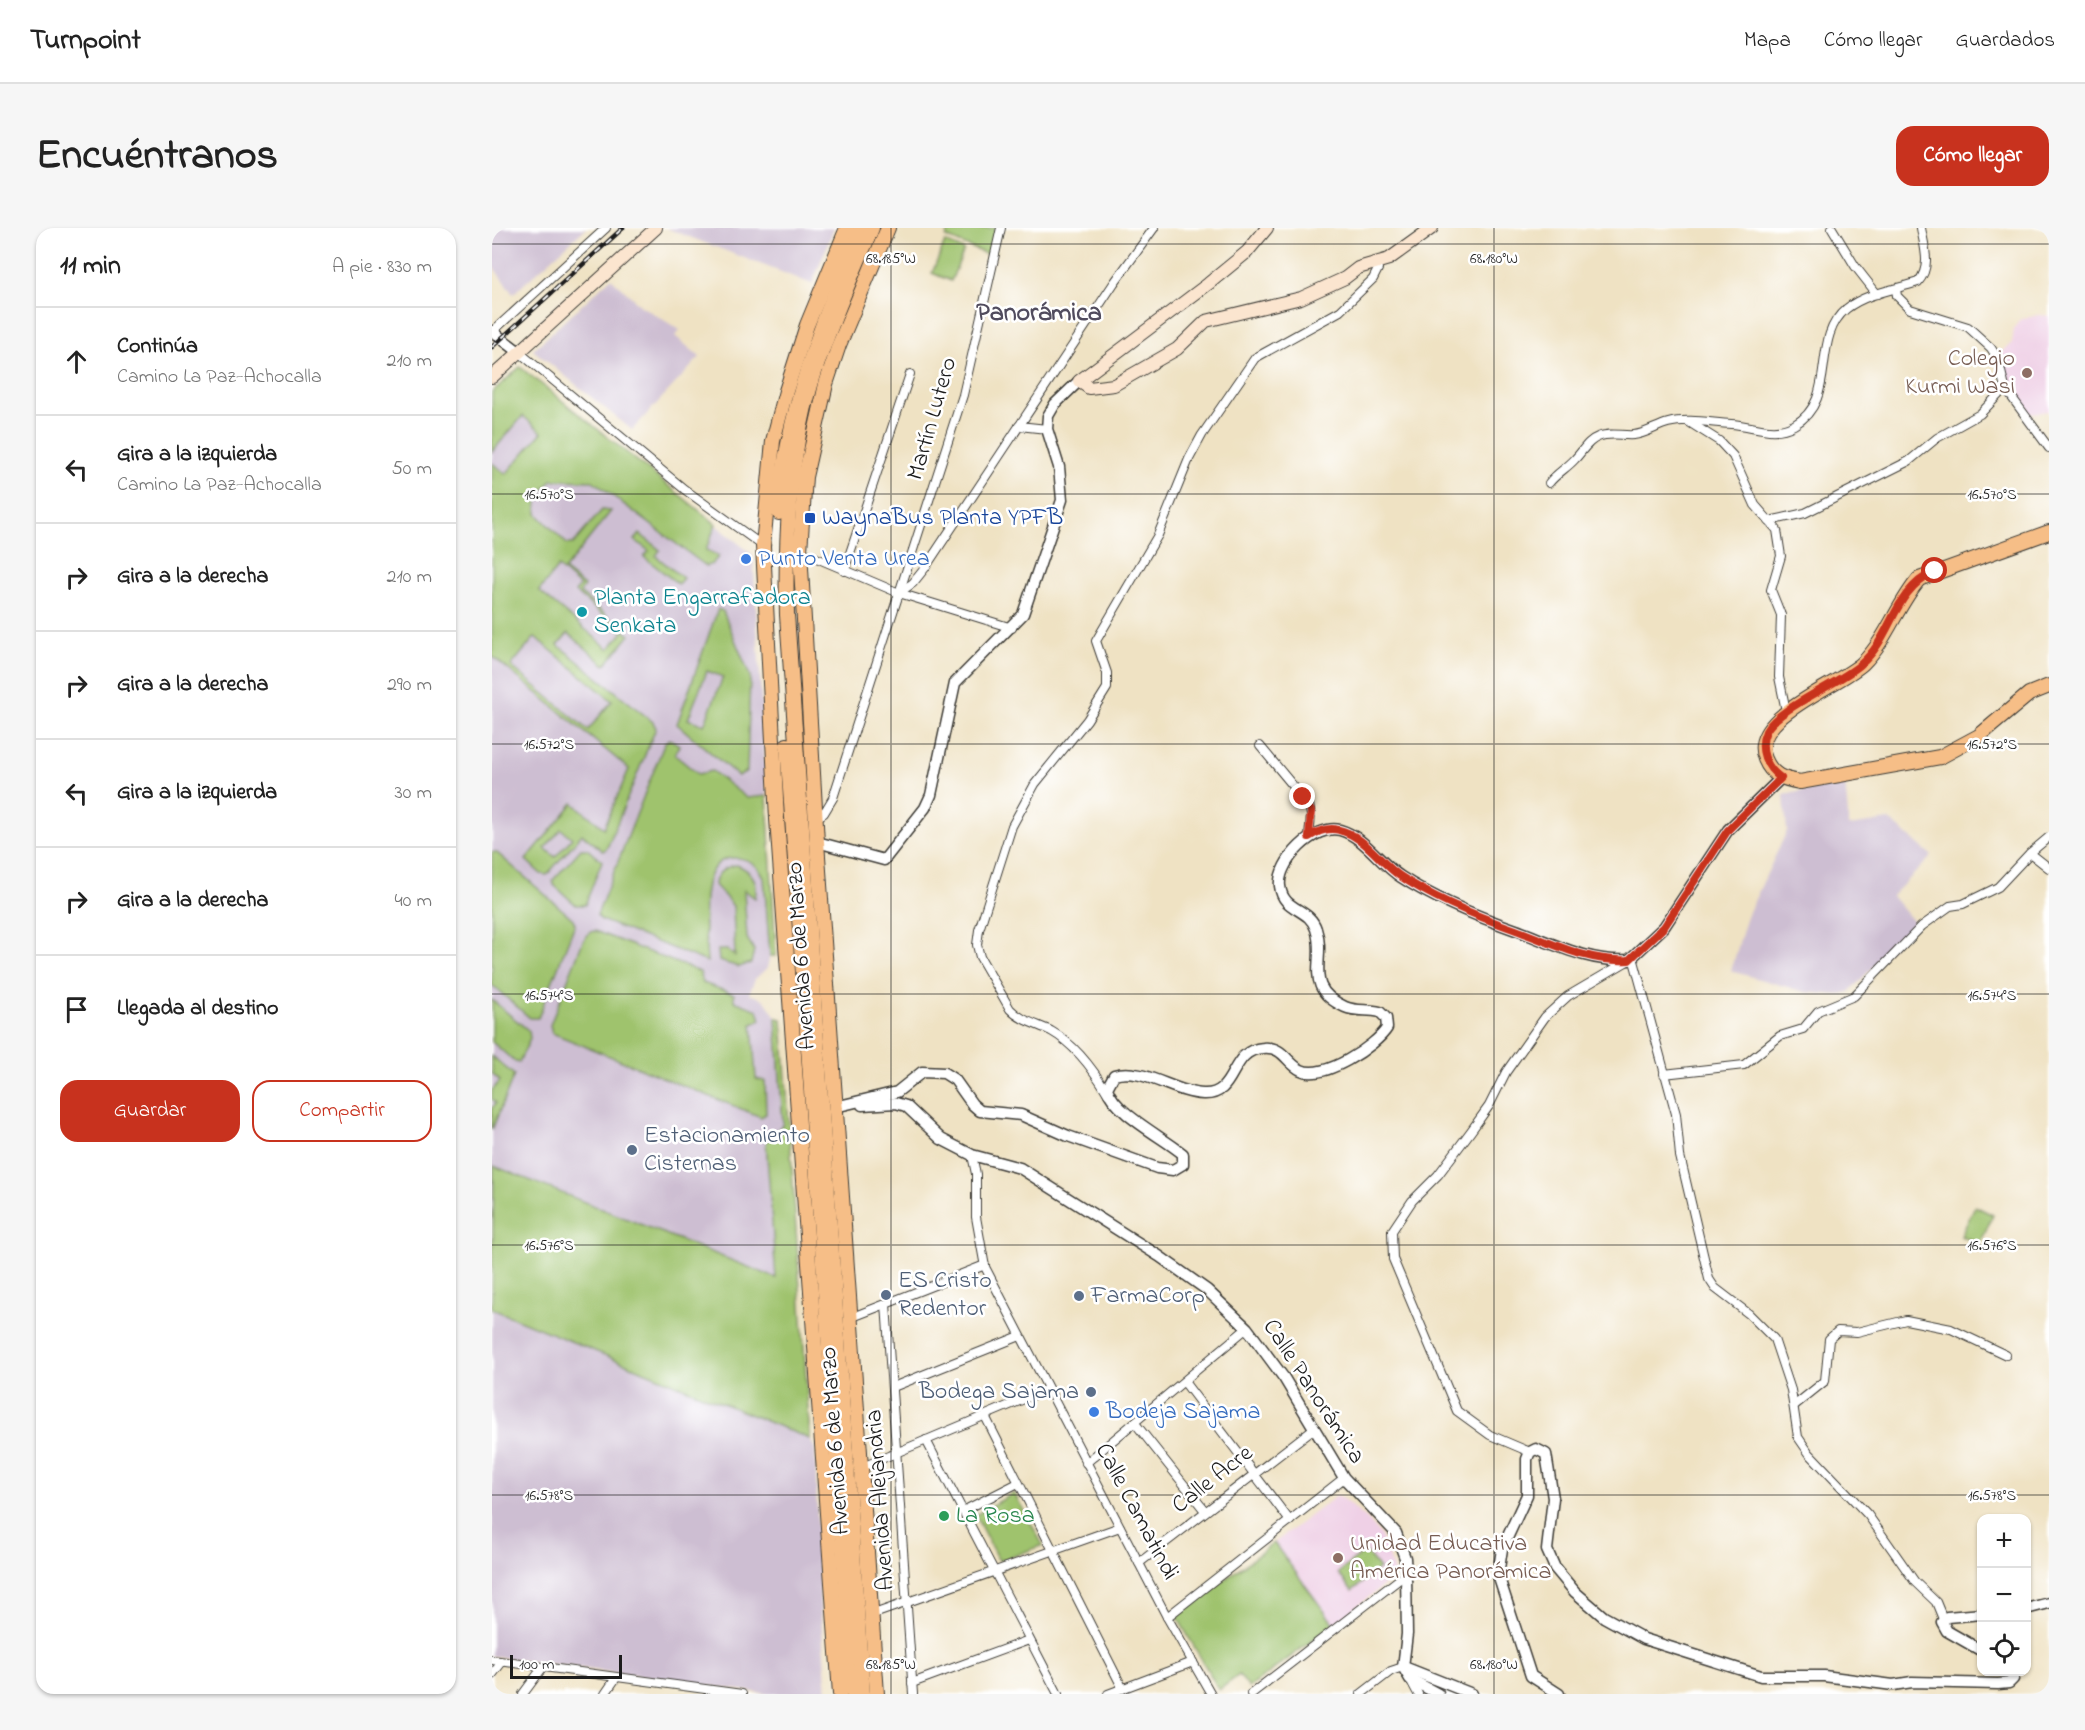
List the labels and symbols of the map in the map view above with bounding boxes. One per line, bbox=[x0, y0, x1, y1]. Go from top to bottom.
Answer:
text: 68.185°W bbox=[866, 248, 916, 270]
text: 68.180°W bbox=[1470, 248, 1518, 270]
district label: Panorámica bbox=[976, 295, 1102, 333]
place label: Colegio Kurmi Wasi bbox=[1905, 342, 2015, 405]
street label: Martín Lutero bbox=[899, 353, 967, 485]
marker: Colegio Kurmi Wasi bbox=[2020, 366, 2034, 380]
text: 16.570°S bbox=[524, 484, 574, 506]
text: 16.570°S bbox=[1967, 484, 2017, 506]
place label: WaynaBus Planta YPFB bbox=[822, 501, 1063, 537]
marker: WaynaBus Planta YPFB bbox=[803, 511, 817, 525]
place label: Punto Venta Urea bbox=[758, 542, 930, 577]
marker: Punto Venta Urea bbox=[739, 552, 753, 566]
route start bbox=[1921, 557, 1947, 583]
place label: Planta Engarrafadora Senkata bbox=[594, 581, 811, 644]
marker: Planta Engarrafadora Senkata bbox=[575, 605, 589, 619]
text: 16.572°S bbox=[524, 734, 575, 756]
text: 16.572°S bbox=[1967, 734, 2018, 756]
route end bbox=[1289, 783, 1315, 809]
street label: Avenida 6 de Marzo bbox=[778, 861, 826, 1051]
text: 16.574°S bbox=[524, 985, 574, 1007]
text: 16.574°S bbox=[1967, 985, 2017, 1007]
place label: Estacionamiento Cisternas bbox=[644, 1119, 810, 1182]
marker: Estacionamiento Cisternas bbox=[625, 1143, 639, 1157]
text: 16.576°S bbox=[524, 1235, 574, 1257]
text: 16.576°S bbox=[1967, 1235, 2017, 1257]
place label: ES Cristo Redentor bbox=[898, 1264, 992, 1327]
place label: FarmaCorp bbox=[1090, 1279, 1205, 1314]
marker: ES Cristo Redentor bbox=[879, 1288, 893, 1302]
marker: FarmaCorp bbox=[1072, 1289, 1086, 1303]
street label: Calle Panorámica bbox=[1253, 1313, 1373, 1471]
street label: Avenida 6 de Marzo bbox=[812, 1346, 860, 1536]
place label: Bodega Sajama bbox=[918, 1375, 1079, 1410]
marker: Bodega Sajama bbox=[1084, 1385, 1098, 1399]
place label: Bodeja Sajama bbox=[1105, 1395, 1260, 1430]
marker: Bodeja Sajama bbox=[1087, 1405, 1101, 1419]
street label: Avenida Alejandria bbox=[857, 1408, 905, 1592]
street label: Calle Camatindi bbox=[1085, 1437, 1187, 1587]
street label: Calle Acre bbox=[1165, 1437, 1261, 1523]
text: 16.578°S bbox=[525, 1485, 574, 1507]
text: 16.578°S bbox=[1968, 1485, 2017, 1507]
place label: La Rosa bbox=[956, 1499, 1035, 1534]
marker: La Rosa bbox=[937, 1509, 951, 1523]
place label: Unidad Educativa América Panorámica bbox=[1350, 1527, 1551, 1590]
marker: Unidad Educativa América Panorámica bbox=[1331, 1551, 1345, 1565]
scale bar bbox=[510, 1652, 622, 1680]
text: 68.185°W bbox=[866, 1654, 916, 1676]
text: 68.180°W bbox=[1470, 1654, 1518, 1676]

